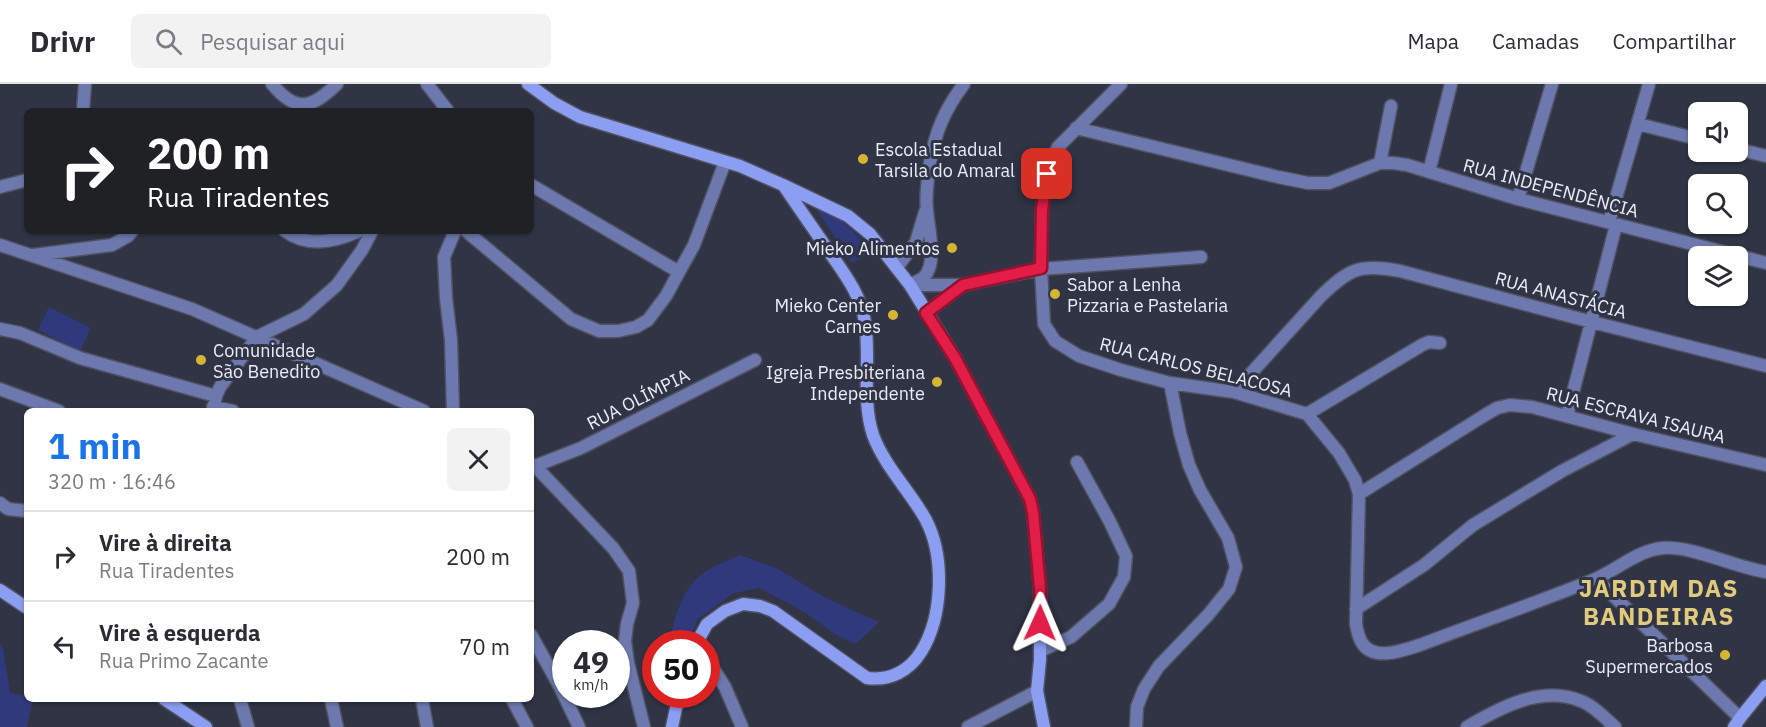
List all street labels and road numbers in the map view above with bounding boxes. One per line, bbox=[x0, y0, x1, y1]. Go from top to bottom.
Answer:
street label: RUA INDEPENDÊNCIA bbox=[1461, 153, 1642, 223]
street label: RUA ANASTÁCIA bbox=[1493, 266, 1630, 324]
street label: RUA CARLOS BELACOSA bbox=[1097, 332, 1295, 402]
street label: RUA OLÍMPIA bbox=[583, 363, 694, 435]
street label: RUA ESCRAVA ISAURA bbox=[1544, 382, 1728, 448]

